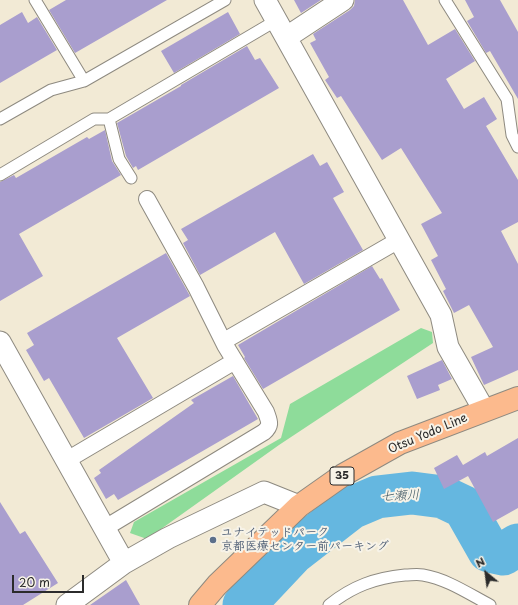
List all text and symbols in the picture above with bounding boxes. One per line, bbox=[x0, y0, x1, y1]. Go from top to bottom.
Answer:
street label: Otsu Yodo Line bbox=[386, 411, 470, 457]
road number: 35 bbox=[330, 467, 354, 485]
water label: 七瀬川 bbox=[380, 487, 420, 505]
place label: ユナイテッドパーク 京都医療センター前パーキング bbox=[221, 526, 389, 554]
marker: ユナイテッドパーク 京都医療センター前パーキング bbox=[208, 535, 218, 545]
north arrow bbox=[466, 553, 506, 593]
text: N bbox=[472, 553, 488, 572]
scale bar bbox=[14, 567, 86, 593]
text: 20 m bbox=[19, 573, 50, 591]

